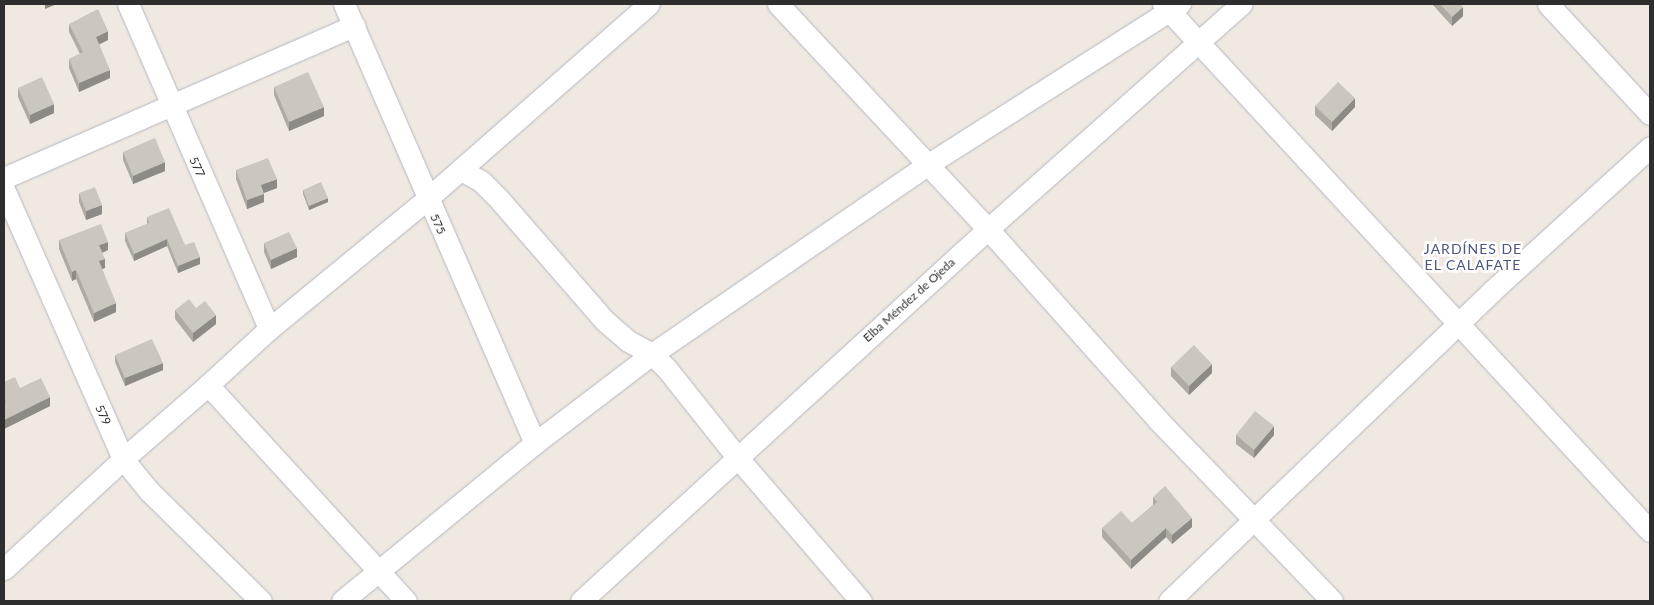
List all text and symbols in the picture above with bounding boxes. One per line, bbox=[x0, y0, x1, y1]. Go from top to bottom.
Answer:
street label: 577 bbox=[186, 155, 208, 179]
street label: 575 bbox=[427, 212, 449, 236]
district label: JARDÍNES DE EL CALAFATE bbox=[1422, 241, 1524, 274]
street label: Elba Méndez de Ojeda bbox=[860, 255, 958, 345]
street label: 579 bbox=[92, 403, 114, 427]

